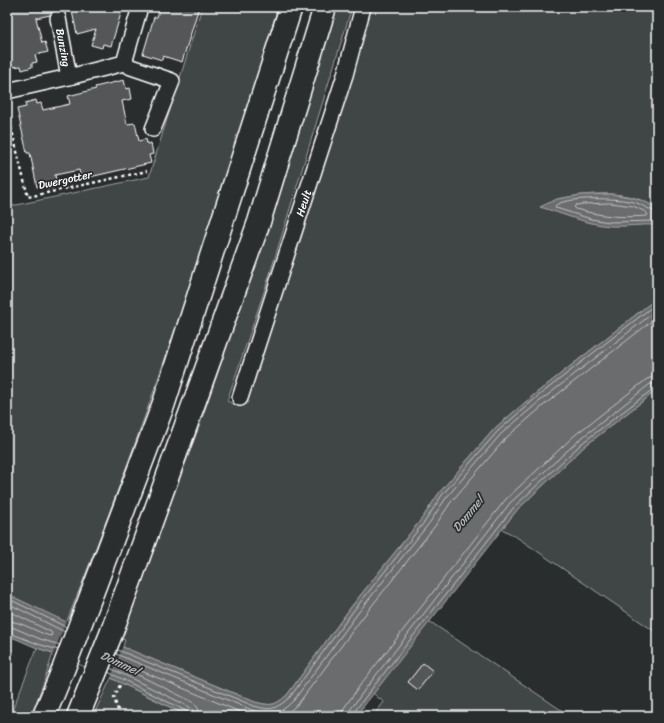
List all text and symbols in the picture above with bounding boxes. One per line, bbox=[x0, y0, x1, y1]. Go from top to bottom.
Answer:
street label: Bunzing bbox=[51, 27, 76, 69]
street label: Dwergotter bbox=[36, 165, 95, 195]
street label: Heult bbox=[290, 187, 317, 219]
water label: Dommel bbox=[446, 489, 491, 537]
water label: Dommel bbox=[97, 644, 146, 683]

